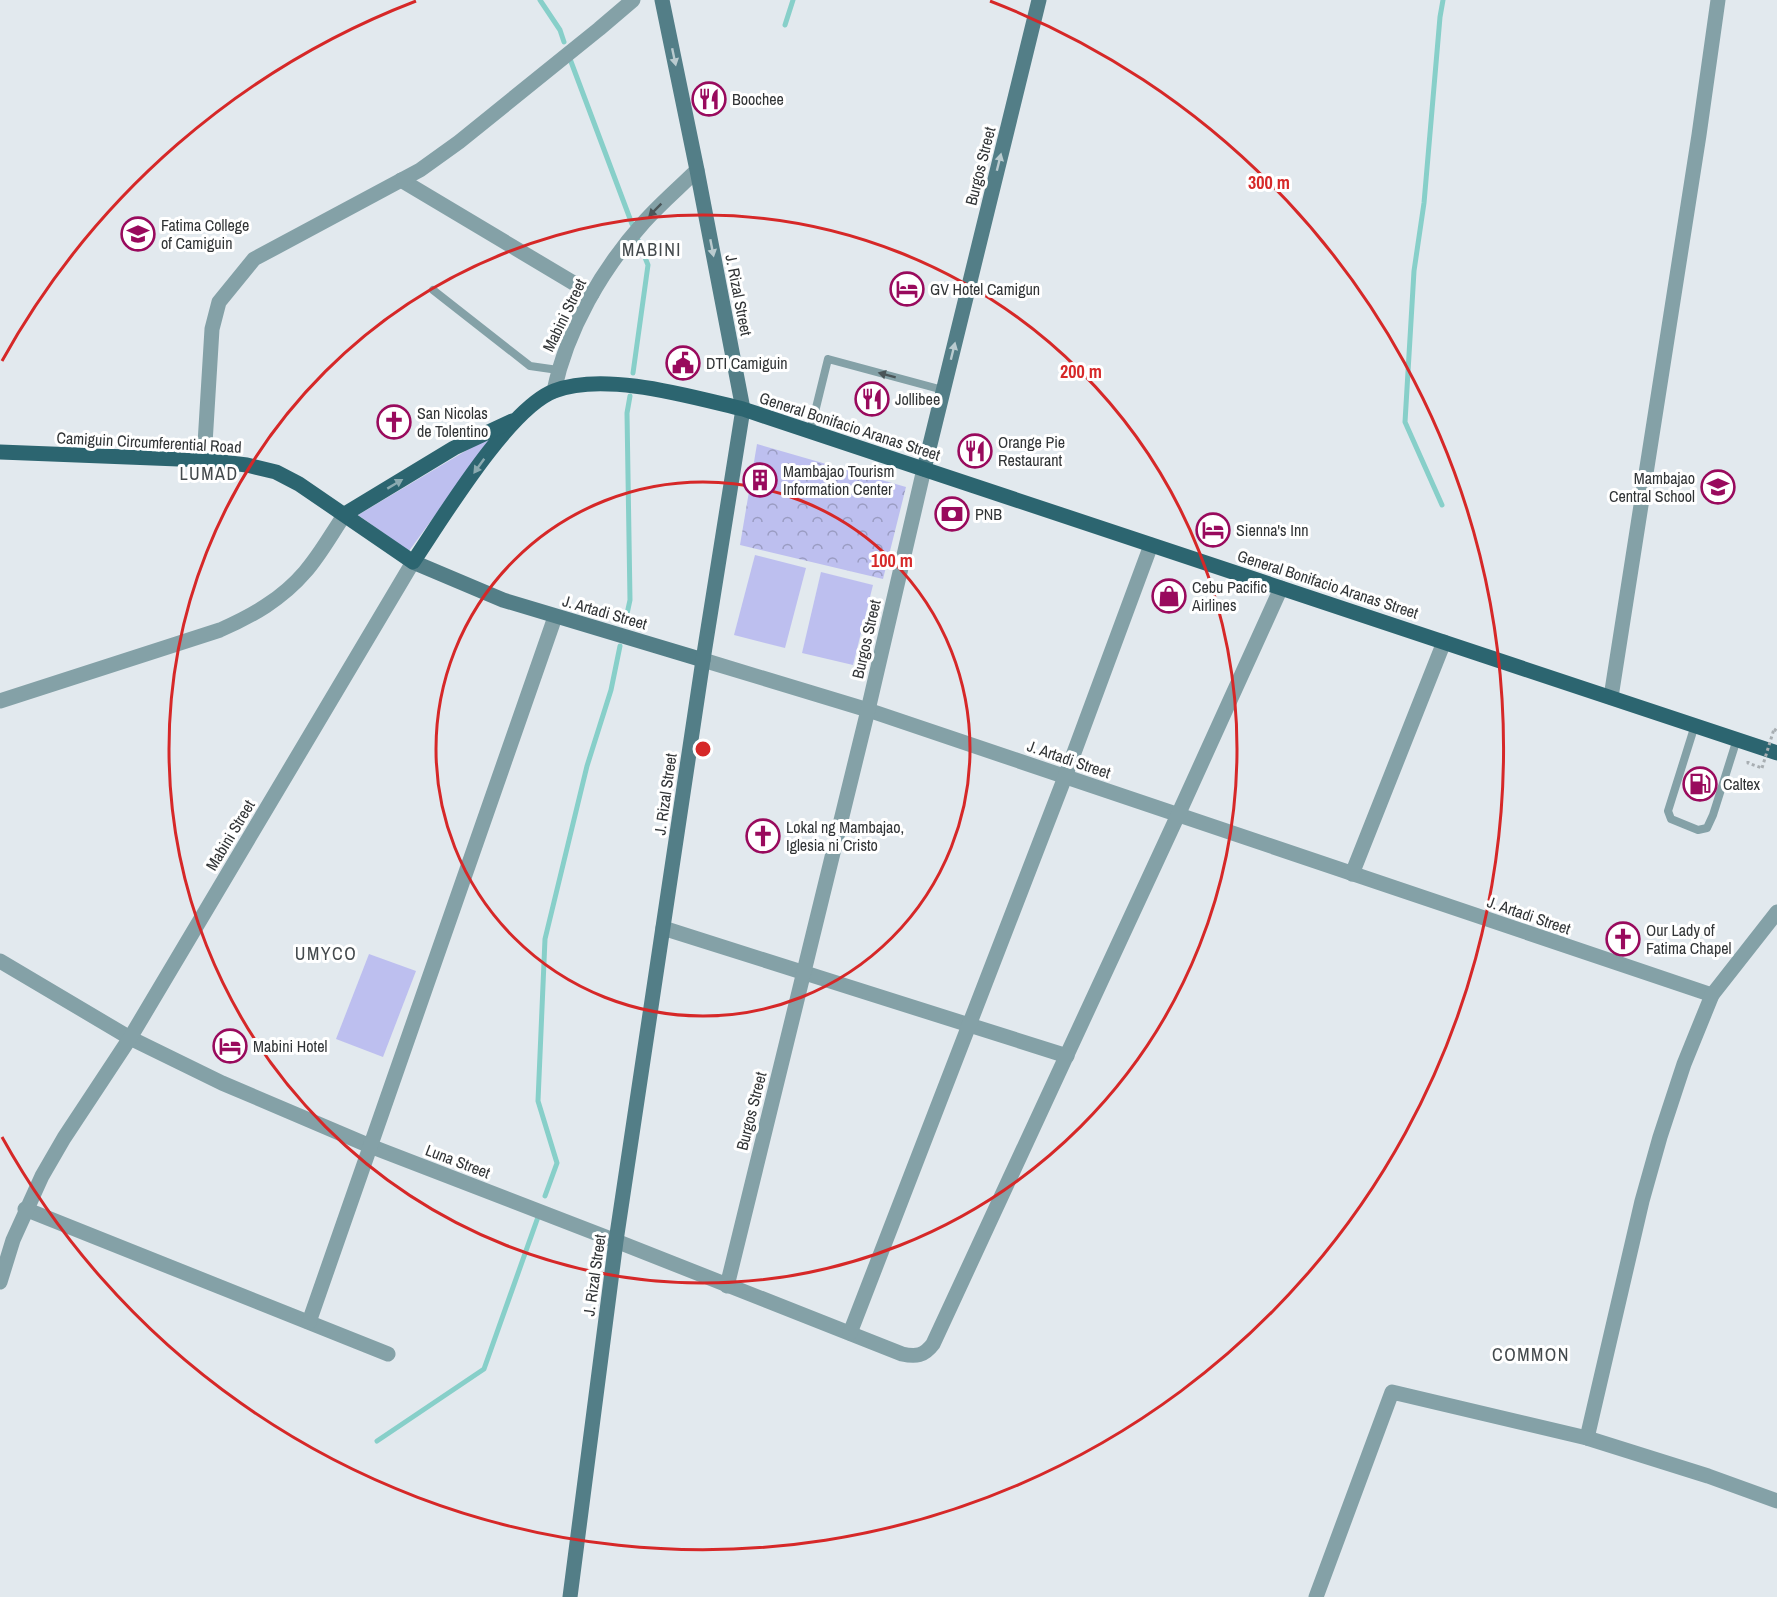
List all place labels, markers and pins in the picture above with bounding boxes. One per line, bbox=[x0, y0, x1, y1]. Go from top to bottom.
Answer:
restaurant icon: Boochee bbox=[691, 81, 727, 117]
place label: Boochee bbox=[732, 88, 784, 110]
place label: Fatima College of Camiguin bbox=[161, 214, 249, 254]
school or university icon: Fatima College of Camiguin bbox=[120, 216, 156, 252]
hotel icon: GV Hotel Camigun bbox=[889, 271, 925, 307]
place label: GV Hotel Camigun bbox=[930, 278, 1040, 300]
public building icon: DTI Camiguin bbox=[665, 345, 701, 381]
place label: DTI Camiguin bbox=[706, 352, 788, 374]
restaurant icon: Jollibee bbox=[854, 381, 890, 417]
place label: Jollibee bbox=[895, 388, 940, 410]
place label: San Nicolas de Tolentino bbox=[417, 402, 488, 442]
church icon: San Nicolas de Tolentino bbox=[376, 404, 412, 440]
place label: Orange Pie Restaurant bbox=[998, 431, 1065, 471]
restaurant icon: Orange Pie Restaurant bbox=[957, 433, 993, 469]
place label: Mambajao Tourism Information Center bbox=[783, 460, 894, 500]
building icon: Mambajao Tourism Information Center bbox=[742, 462, 778, 498]
place label: Mambajao Central School bbox=[1609, 467, 1695, 507]
school or university icon: Mambajao Central School bbox=[1700, 469, 1736, 505]
bank icon: PNB bbox=[934, 496, 970, 532]
place label: PNB bbox=[975, 503, 1002, 525]
hotel icon: Sienna's Inn bbox=[1195, 512, 1231, 548]
place label: Sienna's Inn bbox=[1236, 519, 1309, 541]
place label: Cebu Pacific Airlines bbox=[1191, 576, 1268, 616]
shop icon: Cebu Pacific Airlines bbox=[1151, 578, 1187, 614]
centre of rings bbox=[693, 739, 713, 759]
fuel station icon: Caltex bbox=[1682, 766, 1718, 802]
place label: Caltex bbox=[1723, 773, 1761, 795]
place label: Lokal ng Mambajao, Iglesia ni Cristo bbox=[786, 816, 904, 856]
church icon: Lokal ng Mambajao, Iglesia ni Cristo bbox=[745, 818, 781, 854]
place label: Our Lady of Fatima Chapel bbox=[1646, 919, 1731, 959]
church icon: Our Lady of Fatima Chapel bbox=[1605, 921, 1641, 957]
hotel icon: Mabini Hotel bbox=[212, 1028, 248, 1064]
place label: Mabini Hotel bbox=[253, 1035, 327, 1057]

